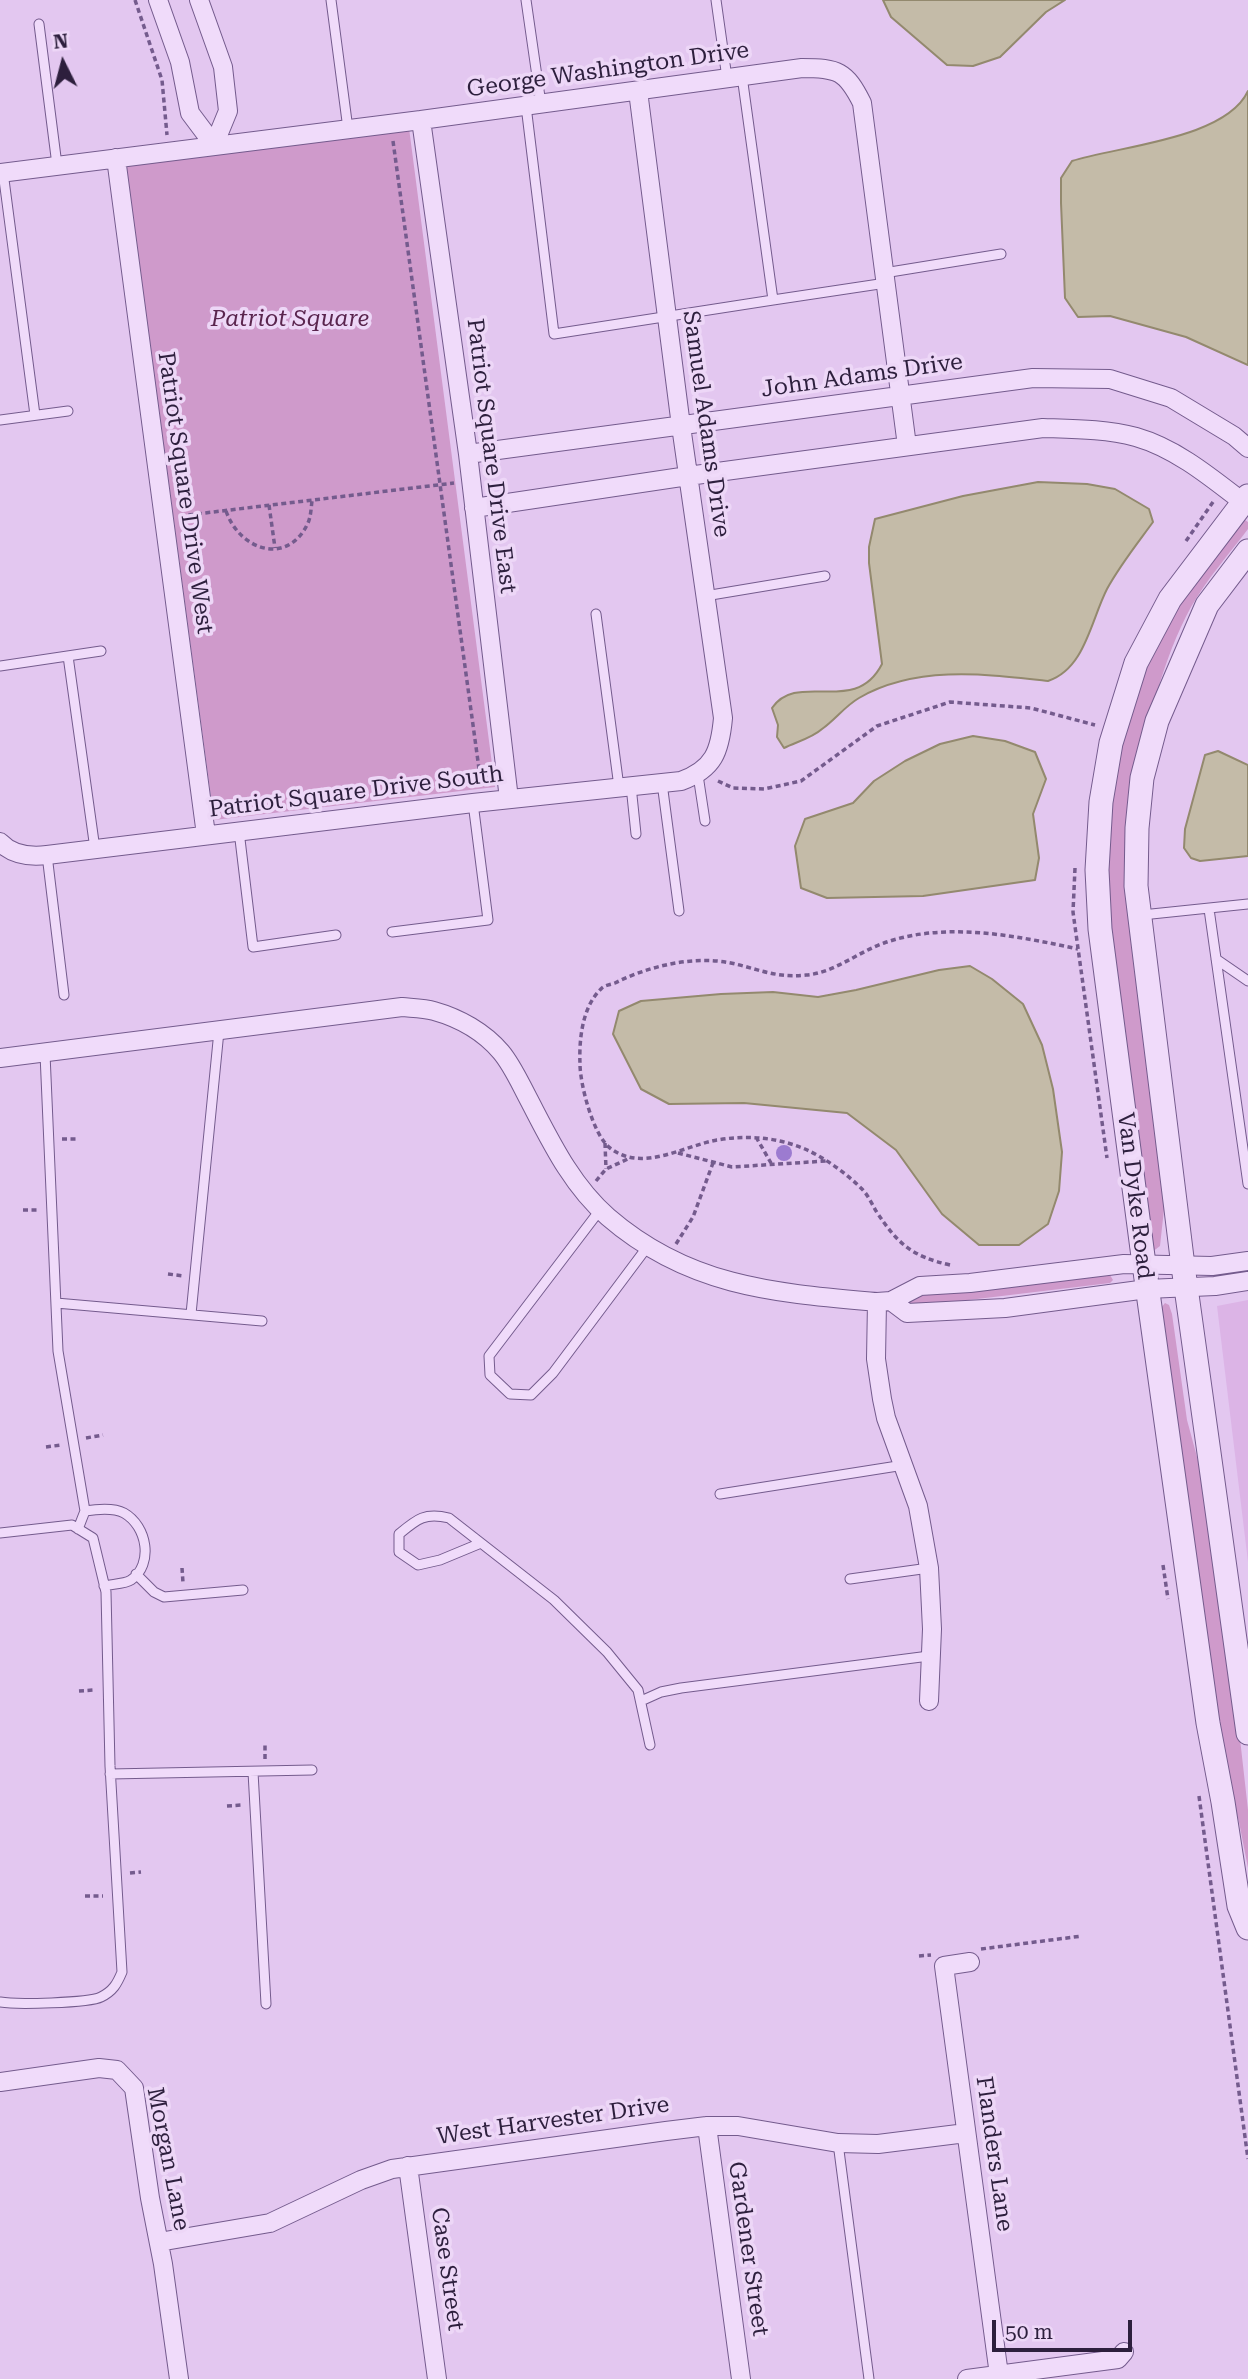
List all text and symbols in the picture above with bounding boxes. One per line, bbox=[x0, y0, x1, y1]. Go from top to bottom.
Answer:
north arrow bbox=[28, 28, 98, 98]
text: N bbox=[52, 29, 69, 54]
street label: George Washington Drive bbox=[465, 37, 751, 103]
park label: Patriot Square bbox=[211, 305, 369, 333]
street label: Samuel Adams Drive bbox=[676, 309, 736, 539]
street label: Patriot Square Drive East bbox=[460, 317, 522, 595]
street label: John Adams Drive bbox=[759, 348, 965, 404]
street label: Patriot Square Drive West bbox=[152, 350, 218, 636]
street label: Patriot Square Drive South bbox=[207, 760, 505, 824]
street label: Van Dyke Road bbox=[1111, 1111, 1159, 1281]
street label: Flanders Lane bbox=[969, 2075, 1019, 2233]
street label: Morgan Lane bbox=[141, 2085, 195, 2233]
street label: West Harvester Drive bbox=[435, 2091, 671, 2151]
street label: Gardener Street bbox=[722, 2160, 774, 2338]
street label: Case Street bbox=[425, 2206, 469, 2332]
scale bar bbox=[996, 2306, 1136, 2350]
text: 50 m bbox=[1005, 2320, 1053, 2344]

